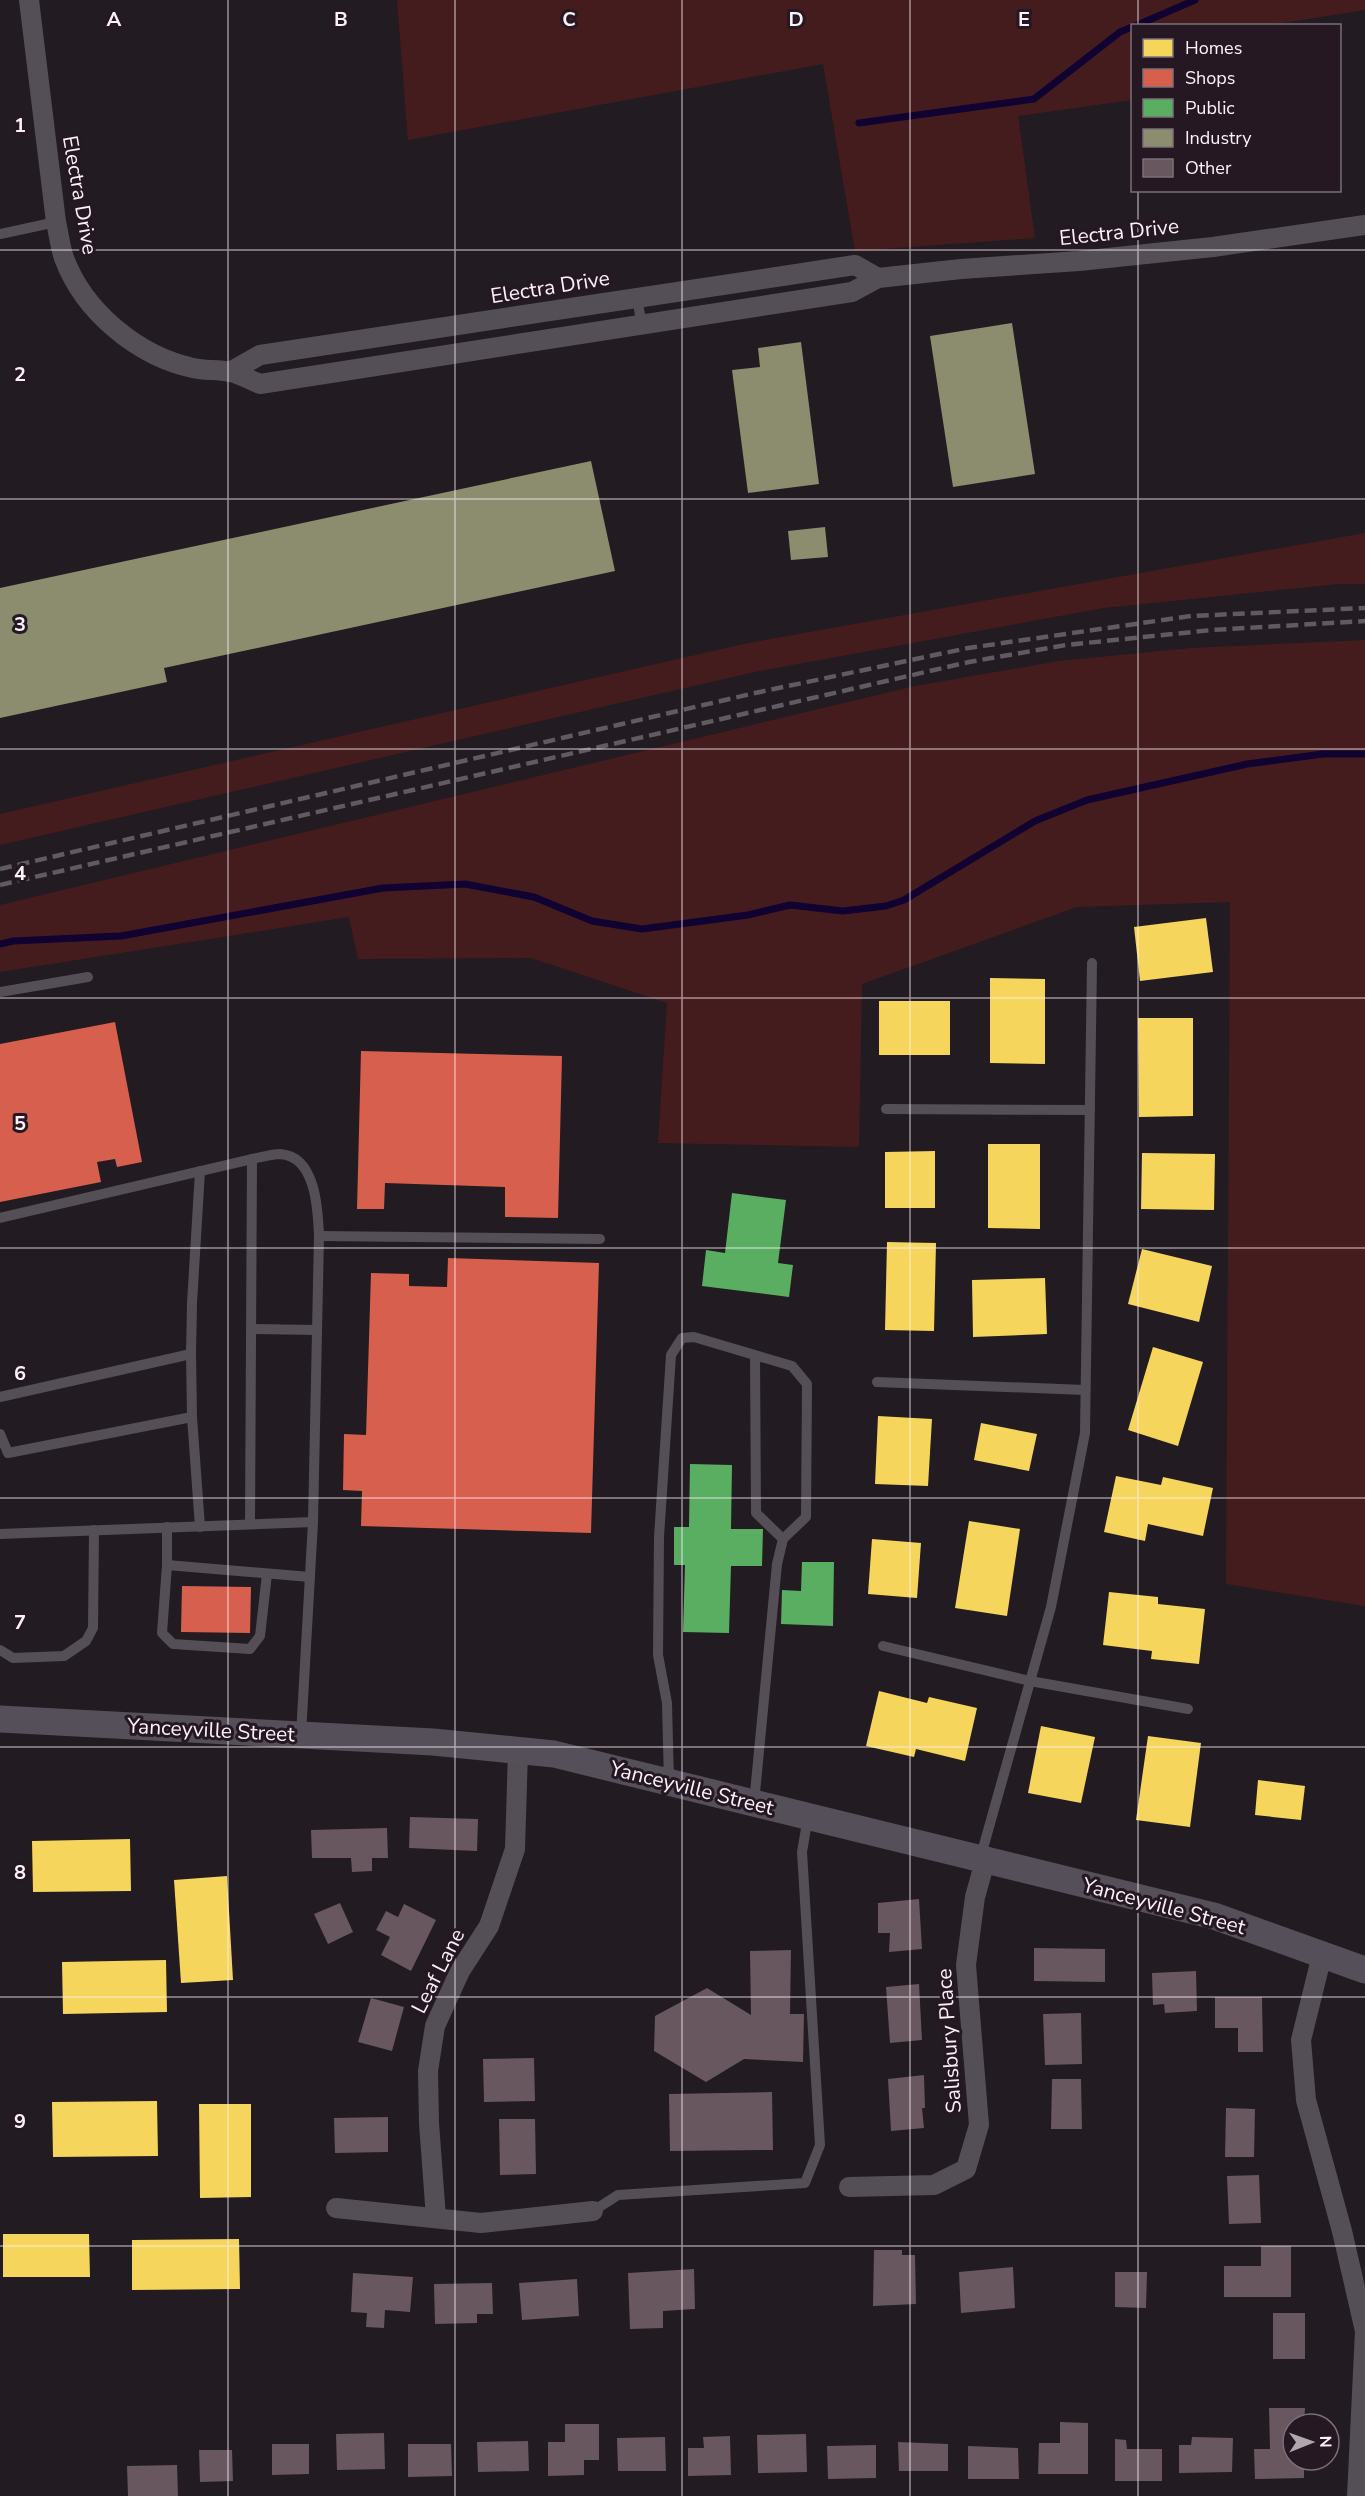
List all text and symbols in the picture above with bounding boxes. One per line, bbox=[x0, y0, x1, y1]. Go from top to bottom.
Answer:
text: A bbox=[107, 6, 122, 33]
text: B bbox=[334, 6, 348, 33]
text: C bbox=[562, 6, 576, 33]
text: D bbox=[788, 6, 804, 33]
text: E bbox=[1018, 6, 1030, 33]
legend bbox=[1131, 24, 1341, 192]
text: Homes bbox=[1185, 36, 1242, 60]
text: Shops bbox=[1185, 66, 1235, 90]
text: Public bbox=[1185, 96, 1235, 120]
text: 1 bbox=[14, 112, 26, 139]
text: Industry bbox=[1185, 126, 1252, 150]
street label: Electra Drive bbox=[56, 133, 104, 257]
text: Other bbox=[1185, 156, 1232, 180]
street label: Electra Drive bbox=[1058, 212, 1180, 252]
street label: Electra Drive bbox=[488, 264, 612, 310]
text: 2 bbox=[14, 361, 26, 388]
text: 3 bbox=[14, 611, 26, 638]
text: 4 bbox=[14, 860, 26, 887]
text: 5 bbox=[14, 1110, 26, 1137]
text: 6 bbox=[14, 1360, 26, 1387]
text: 7 bbox=[14, 1609, 26, 1636]
street label: Yanceyville Street bbox=[126, 1712, 296, 1748]
street label: Yanceyville Street bbox=[606, 1754, 777, 1822]
text: 8 bbox=[14, 1859, 26, 1886]
street label: Yanceyville Street bbox=[1078, 1871, 1249, 1941]
street label: Leaf Lane bbox=[405, 1924, 471, 2018]
street label: Salisbury Place bbox=[930, 1968, 968, 2114]
text: 9 bbox=[14, 2108, 26, 2135]
north arrow bbox=[1281, 2412, 1341, 2472]
text: N bbox=[1314, 2436, 1336, 2448]

